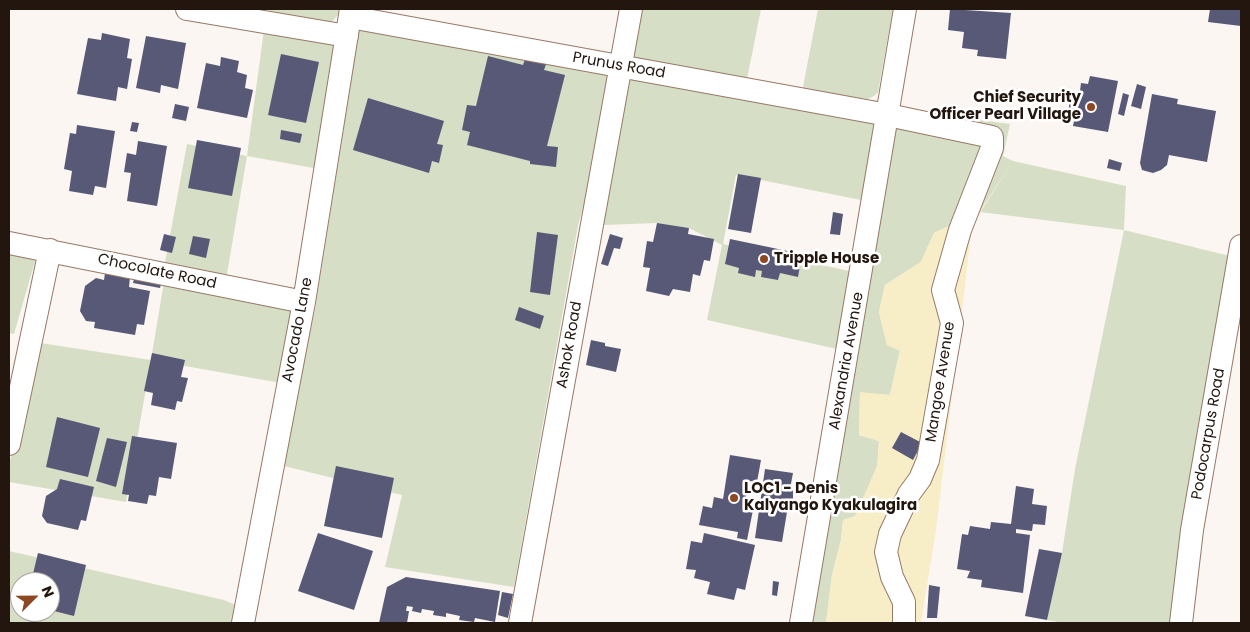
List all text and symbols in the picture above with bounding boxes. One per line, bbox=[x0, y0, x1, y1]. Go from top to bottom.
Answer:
street label: Prunus Road bbox=[571, 49, 667, 83]
place label: Chief Security Officer Pearl Village bbox=[929, 89, 1081, 124]
marker: Chief Security Officer Pearl Village bbox=[1085, 101, 1097, 113]
place label: Tripple House bbox=[774, 250, 879, 268]
street label: Chocolate Road bbox=[96, 251, 218, 293]
marker: Tripple House bbox=[758, 253, 770, 265]
street label: Avocado Lane bbox=[279, 276, 317, 384]
street label: Alexandria Avenue bbox=[826, 291, 868, 431]
street label: Ashok Road bbox=[554, 300, 586, 390]
street label: Mangoe Avenue bbox=[923, 320, 959, 444]
street label: Podocarpus Road bbox=[1189, 367, 1229, 501]
place label: LOC1 - Denis Kalyango Kyakulagira bbox=[744, 480, 917, 515]
marker: LOC1 - Denis Kalyango Kyakulagira bbox=[728, 492, 740, 504]
north arrow bbox=[10, 572, 60, 622]
text: N bbox=[37, 583, 59, 600]

